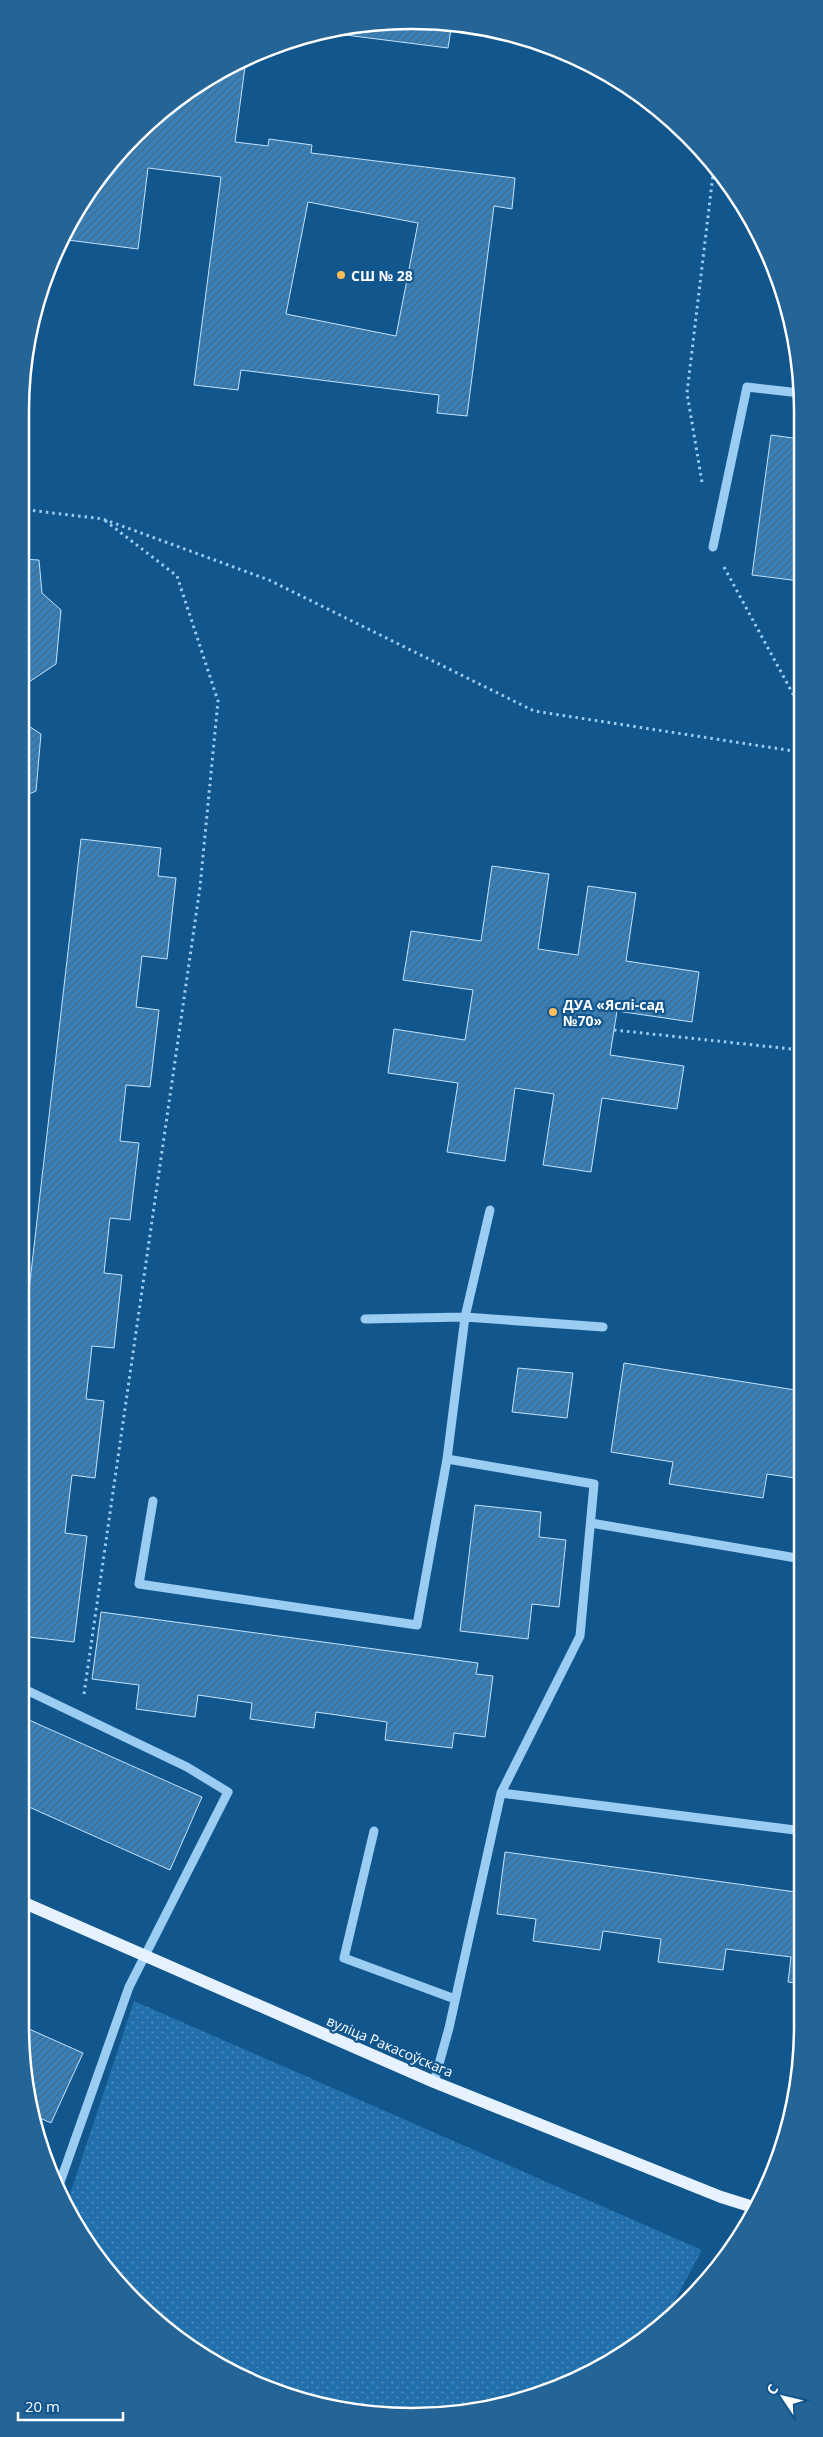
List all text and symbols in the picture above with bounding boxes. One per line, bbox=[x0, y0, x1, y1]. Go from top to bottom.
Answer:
place label: СШ № 28 bbox=[351, 266, 413, 285]
marker: СШ № 28 bbox=[335, 269, 347, 281]
place label: ДУА «Яслі-сад №70» bbox=[563, 995, 665, 1030]
marker: ДУА «Яслі-сад №70» bbox=[547, 1006, 559, 1018]
street label: вуліца Ракасоўскага bbox=[324, 2011, 456, 2081]
north arrow bbox=[758, 2372, 808, 2422]
text: С bbox=[762, 2380, 782, 2398]
scale bar bbox=[18, 2390, 122, 2422]
text: 20 m bbox=[25, 2396, 60, 2416]

